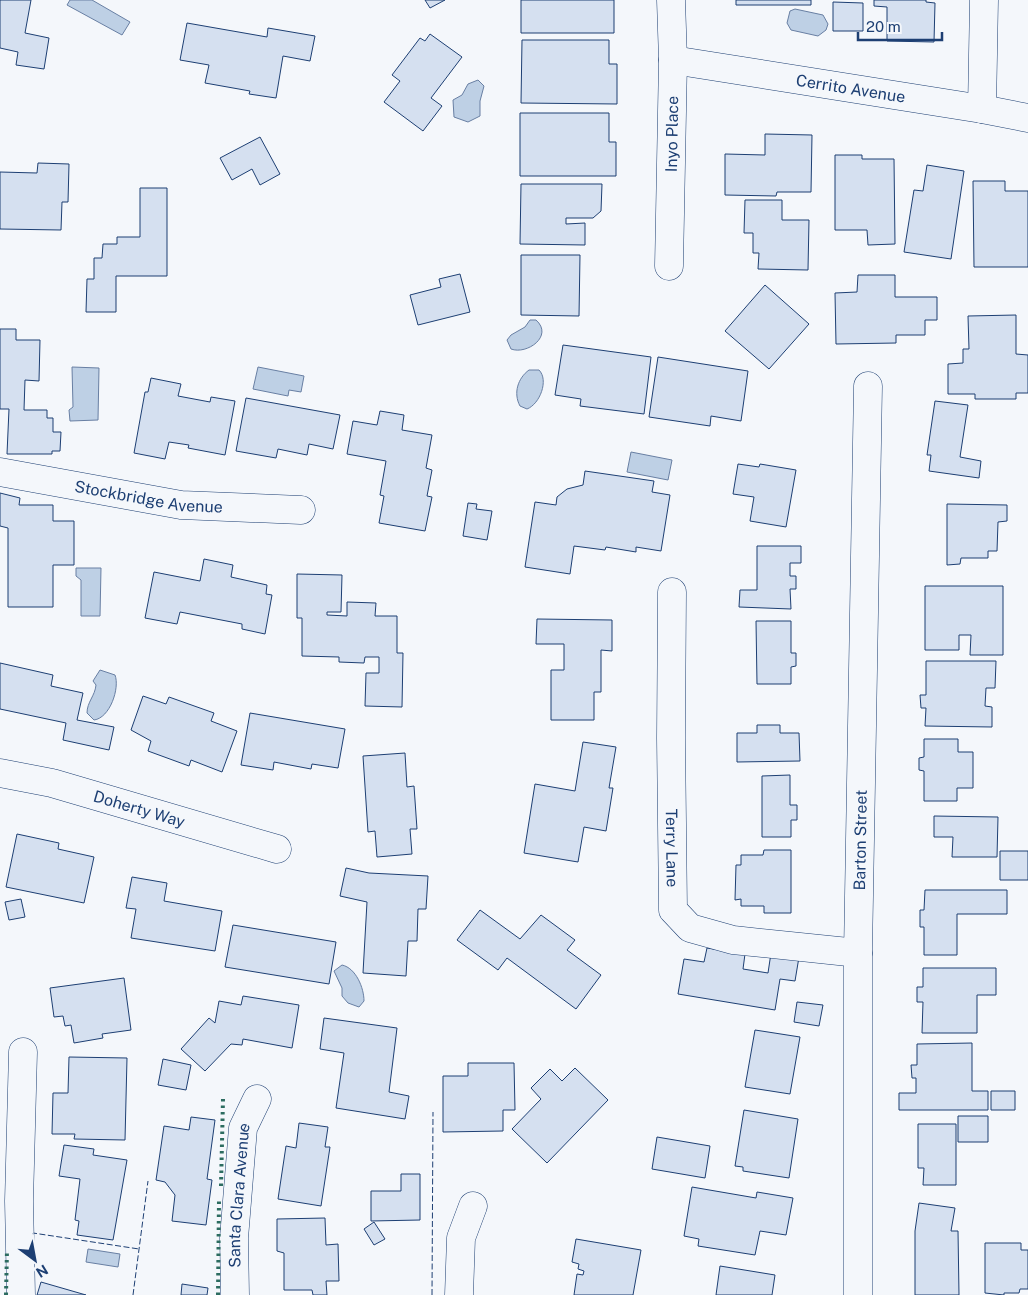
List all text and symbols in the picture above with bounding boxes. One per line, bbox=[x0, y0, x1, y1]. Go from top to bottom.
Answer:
scale bar bbox=[858, 10, 942, 42]
text: 20 m bbox=[866, 18, 901, 35]
street label: Cerrito Avenue bbox=[795, 71, 907, 107]
street label: Inyo Place bbox=[662, 96, 682, 172]
street label: Stockbridge Avenue bbox=[73, 477, 223, 517]
street label: Doherty Way bbox=[91, 787, 188, 832]
street label: Barton Street bbox=[850, 790, 871, 890]
street label: Terry Lane bbox=[662, 809, 682, 887]
street label: Santa Clara Avenue bbox=[225, 1119, 254, 1268]
north arrow bbox=[10, 1235, 60, 1285]
text: N bbox=[33, 1261, 51, 1281]

